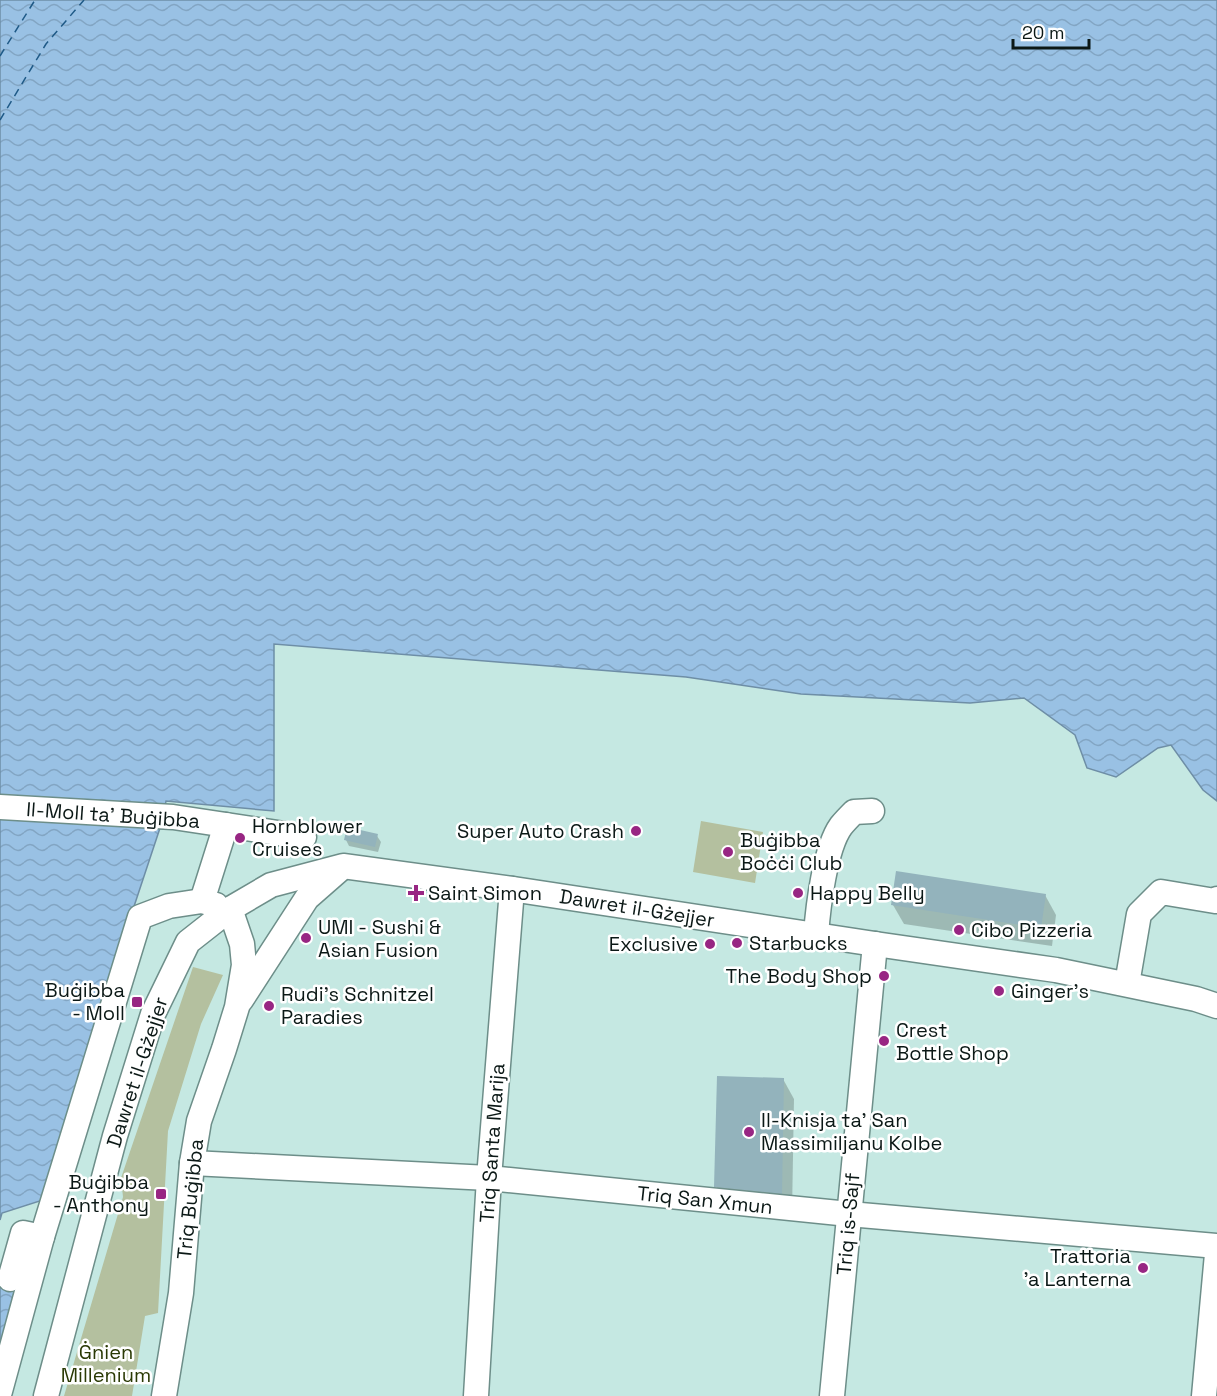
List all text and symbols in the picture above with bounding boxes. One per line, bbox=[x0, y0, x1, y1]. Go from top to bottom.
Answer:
scale bar bbox=[1013, 12, 1090, 50]
text: 20 m bbox=[1022, 21, 1065, 44]
street label: Il-Moll ta' Buġibba bbox=[25, 796, 201, 834]
place label: Hornblower Cruises bbox=[252, 813, 362, 862]
place label: Super Auto Crash bbox=[457, 818, 624, 844]
marker: Super Auto Crash bbox=[629, 824, 643, 838]
place label: Buġibba Boċċi Club bbox=[740, 827, 842, 876]
marker: Hornblower Cruises bbox=[233, 831, 247, 845]
marker: Buġibba Boċċi Club bbox=[721, 845, 735, 859]
place label: Saint Simon bbox=[428, 880, 542, 906]
place label: Happy Belly bbox=[810, 880, 925, 906]
street label: Dawret il-Gżejjer bbox=[558, 883, 716, 933]
marker: Saint Simon bbox=[409, 886, 423, 900]
marker: Happy Belly bbox=[791, 886, 805, 900]
place label: UMI - Sushi & Asian Fusion bbox=[318, 914, 441, 963]
place label: Cibo Pizzeria bbox=[971, 917, 1092, 943]
marker: Cibo Pizzeria bbox=[952, 923, 966, 937]
place label: Starbucks bbox=[749, 930, 848, 956]
marker: UMI - Sushi & Asian Fusion bbox=[299, 931, 313, 945]
place label: Exclusive bbox=[609, 931, 698, 957]
marker: Starbucks bbox=[730, 936, 744, 950]
marker: Exclusive bbox=[703, 937, 717, 951]
place label: The Body Shop bbox=[725, 963, 872, 989]
marker: The Body Shop bbox=[877, 969, 891, 983]
place label: Buġibba - Moll bbox=[45, 977, 125, 1026]
place label: Ginger's bbox=[1011, 978, 1089, 1004]
place label: Rudi's Schnitzel Paradies bbox=[281, 981, 434, 1030]
marker: Ginger's bbox=[992, 984, 1006, 998]
street label: Dawret il-Gżejjer bbox=[100, 993, 174, 1151]
marker: Buġibba - Moll bbox=[130, 995, 144, 1009]
marker: Rudi's Schnitzel Paradies bbox=[262, 999, 276, 1013]
place label: Crest Bottle Shop bbox=[896, 1017, 1009, 1066]
marker: Crest Bottle Shop bbox=[877, 1034, 891, 1048]
street label: Triq Santa Marija bbox=[473, 1062, 511, 1224]
place label: Il-Knisja ta' San Massimiljanu Kolbe bbox=[761, 1107, 942, 1156]
marker: Il-Knisja ta' San Massimiljanu Kolbe bbox=[742, 1125, 756, 1139]
street label: Triq Buġibba bbox=[171, 1137, 209, 1261]
place label: Buġibba - Anthony bbox=[53, 1169, 149, 1218]
street label: Triq is-Sajf bbox=[831, 1172, 865, 1276]
street label: Triq San Xmun bbox=[636, 1180, 774, 1220]
marker: Buġibba - Anthony bbox=[154, 1187, 168, 1201]
place label: Trattoria 'a Lanterna bbox=[1023, 1243, 1131, 1292]
marker: Trattoria 'a Lanterna bbox=[1136, 1261, 1150, 1275]
park label: Ġnien Millenium bbox=[61, 1339, 151, 1388]

